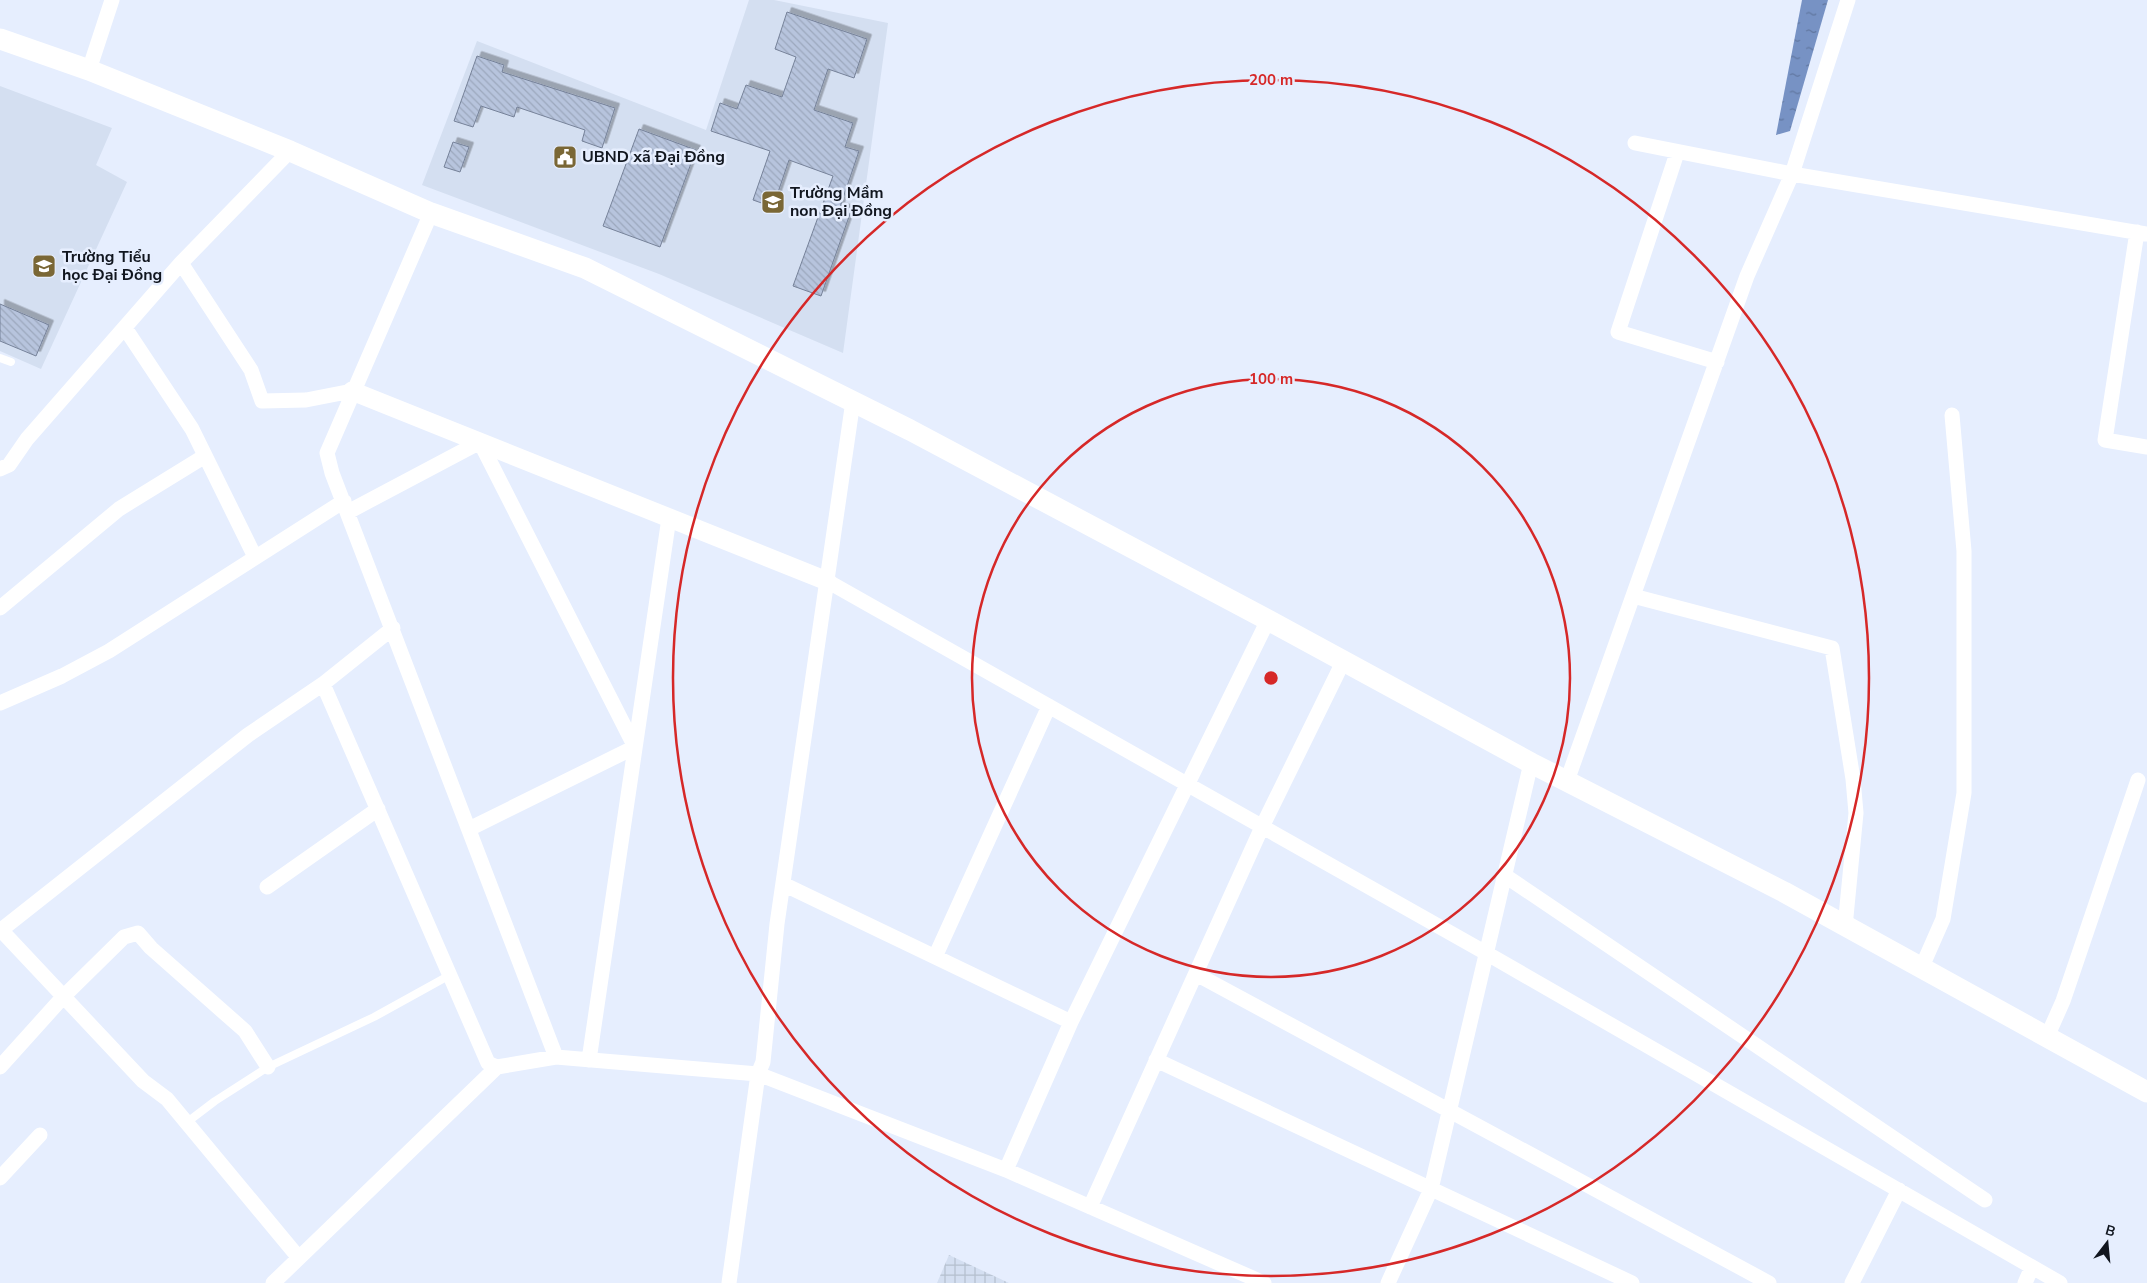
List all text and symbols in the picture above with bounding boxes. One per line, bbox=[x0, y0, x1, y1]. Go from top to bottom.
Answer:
text: 200 m bbox=[1249, 70, 1293, 90]
public building icon: UBND xã Đại Đồng bbox=[552, 144, 578, 170]
place label: UBND xã Đại Đồng bbox=[582, 146, 725, 168]
place label: Trường Mầm non Đại Đồng bbox=[790, 182, 892, 222]
school or university icon: Trường Mầm non Đại Đồng bbox=[760, 189, 786, 215]
place label: Trường Tiểu học Đại Đồng bbox=[62, 246, 162, 286]
school or university icon: Trường Tiểu học Đại Đồng bbox=[31, 253, 57, 279]
text: 100 m bbox=[1249, 369, 1293, 389]
centre of rings bbox=[1262, 669, 1280, 687]
north arrow bbox=[2082, 1218, 2132, 1268]
text: B bbox=[2103, 1221, 2118, 1241]

